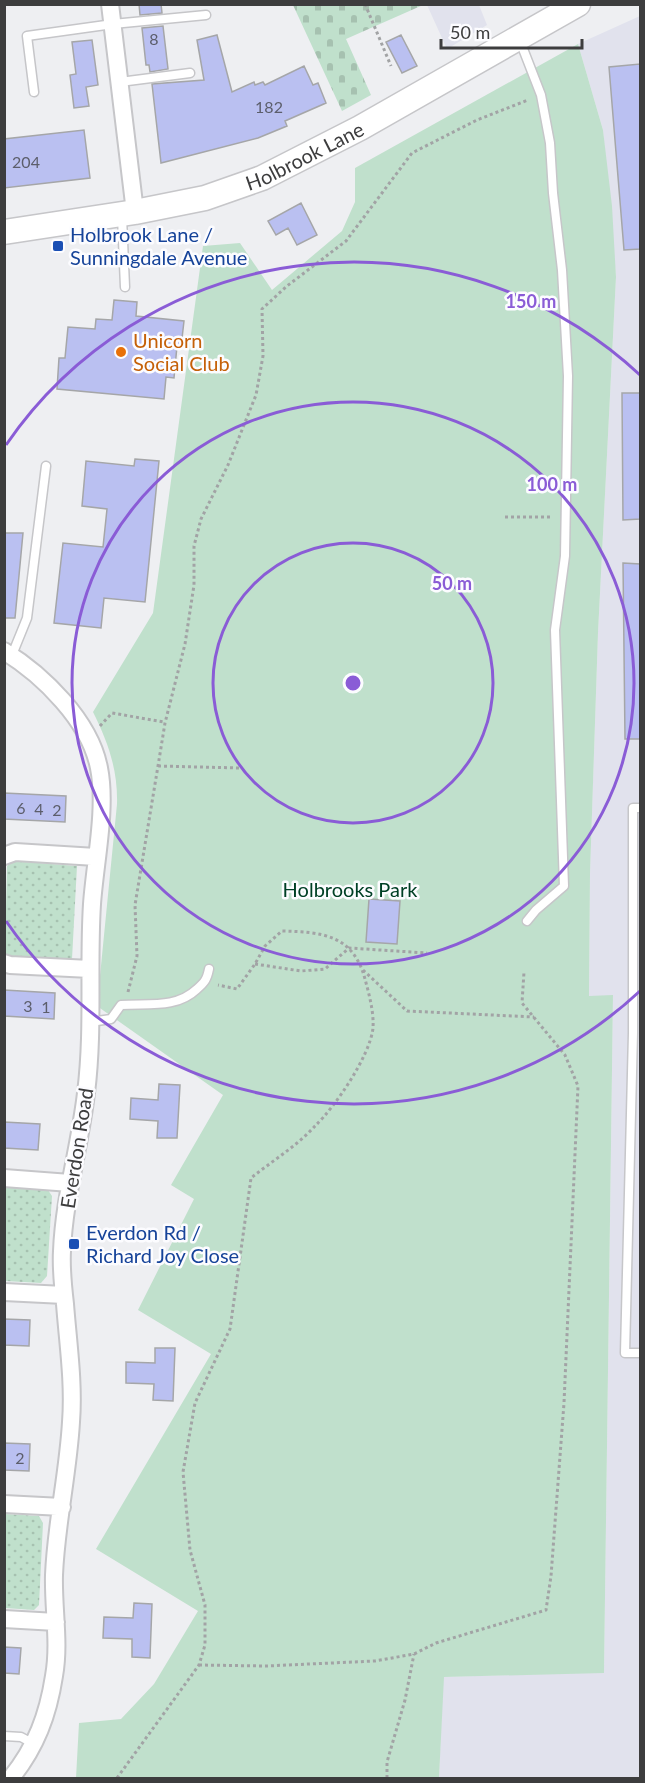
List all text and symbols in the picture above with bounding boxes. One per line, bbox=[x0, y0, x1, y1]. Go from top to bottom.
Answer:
scale bar bbox=[441, 12, 582, 50]
text: 50 m bbox=[450, 21, 490, 43]
house number: 8 bbox=[149, 29, 159, 48]
house number: 182 bbox=[255, 97, 283, 116]
street label: Holbrook Lane bbox=[242, 116, 367, 195]
house number: 204 bbox=[12, 152, 40, 171]
place label: Holbrook Lane / Sunningdale Avenue bbox=[70, 222, 247, 269]
marker: Holbrook Lane / Sunningdale Avenue bbox=[51, 239, 65, 253]
text: 150 m bbox=[506, 290, 556, 312]
place label: Unicorn Social Club bbox=[133, 328, 230, 375]
marker: Unicorn Social Club bbox=[114, 345, 128, 359]
text: 100 m bbox=[527, 473, 577, 495]
text: 50 m bbox=[432, 572, 472, 594]
centre of rings bbox=[343, 673, 363, 693]
house number: 6 bbox=[16, 798, 26, 817]
house number: 4 bbox=[34, 799, 44, 818]
house number: 2 bbox=[52, 800, 62, 819]
park label: Holbrooks Park bbox=[283, 877, 418, 901]
house number: 3 bbox=[23, 996, 33, 1015]
house number: 1 bbox=[41, 997, 51, 1016]
street label: Everdon Road bbox=[55, 1086, 97, 1210]
place label: Everdon Rd / Richard Joy Close bbox=[86, 1220, 239, 1267]
marker: Everdon Rd / Richard Joy Close bbox=[67, 1237, 81, 1251]
house number: 2 bbox=[15, 1448, 25, 1467]

